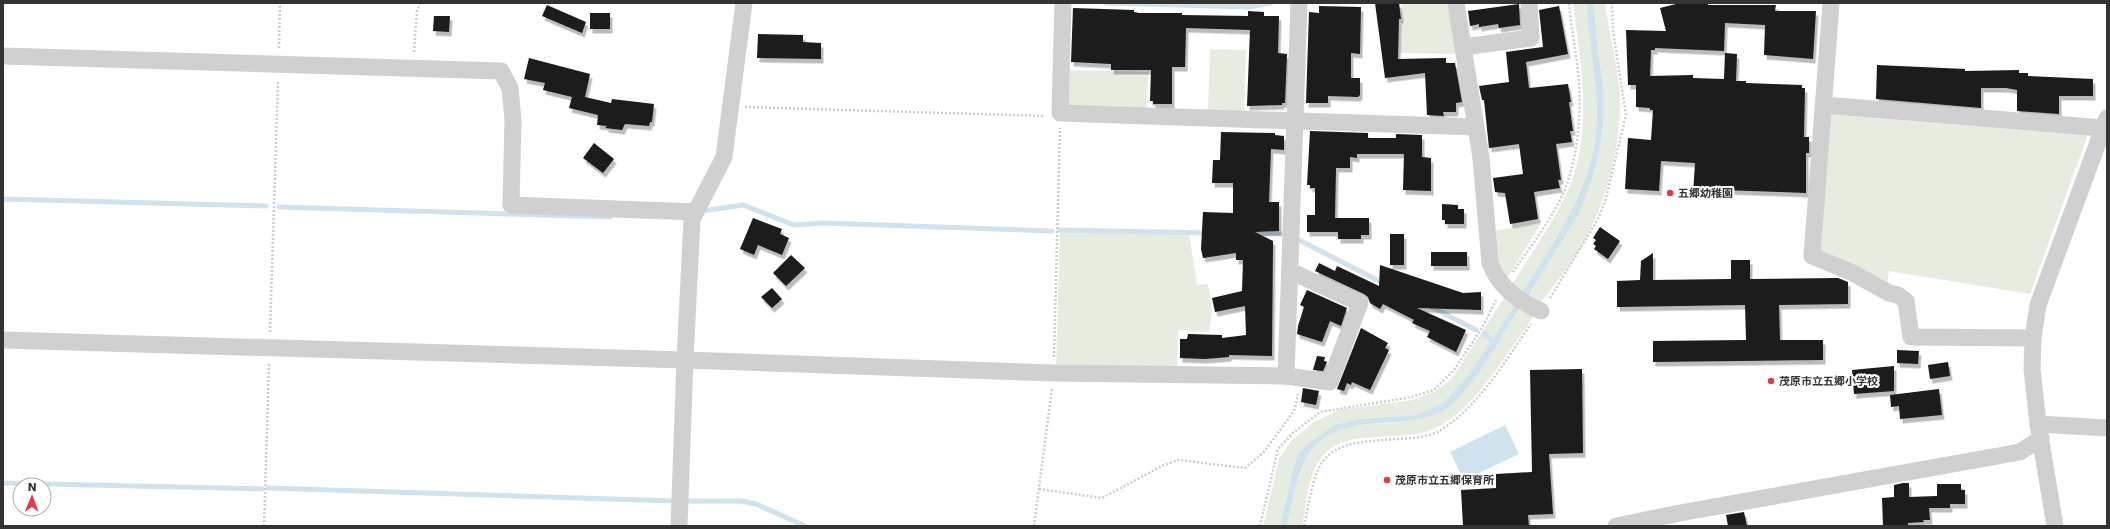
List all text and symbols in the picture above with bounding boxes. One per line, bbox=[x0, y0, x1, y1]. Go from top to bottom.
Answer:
place label: 五郷幼稚園 bbox=[1678, 187, 1733, 200]
marker: 五郷幼稚園 bbox=[1665, 188, 1675, 198]
place label: 茂原市立五郷小学校 bbox=[1779, 375, 1878, 388]
marker: 茂原市立五郷小学校 bbox=[1766, 376, 1776, 386]
place label: 茂原市立五郷保育所 bbox=[1395, 474, 1494, 487]
marker: 茂原市立五郷保育所 bbox=[1382, 475, 1392, 485]
north arrow bbox=[12, 477, 52, 517]
text: N bbox=[27, 481, 37, 494]

